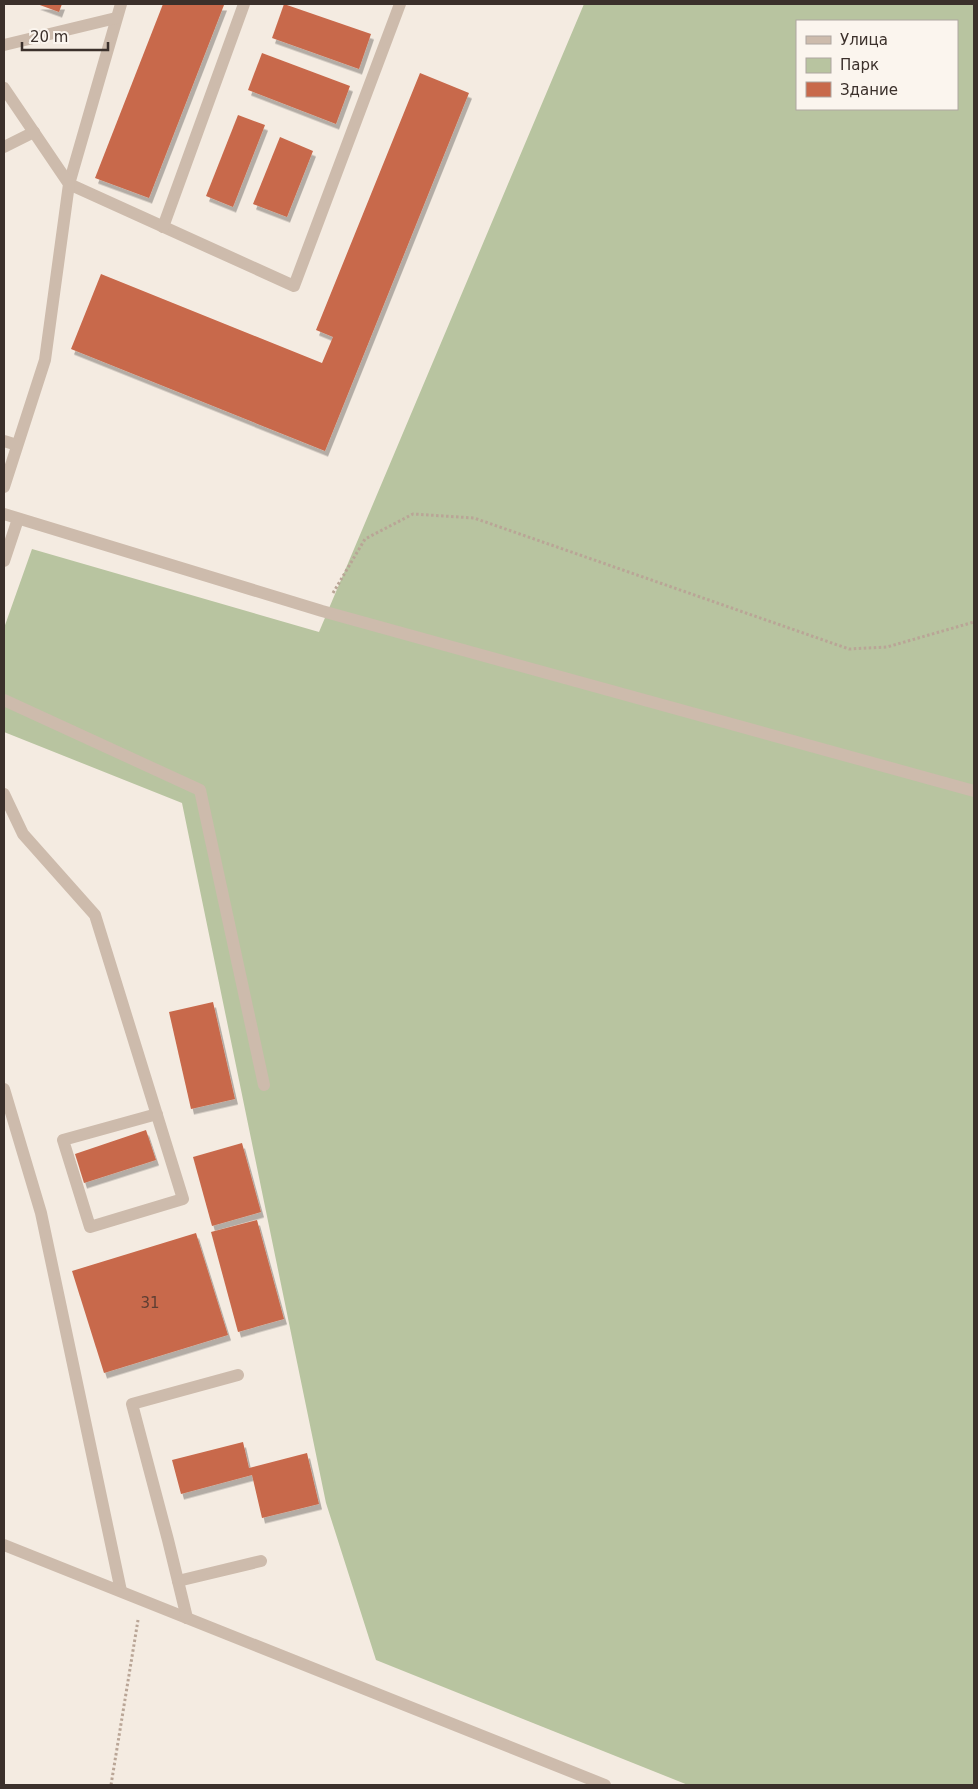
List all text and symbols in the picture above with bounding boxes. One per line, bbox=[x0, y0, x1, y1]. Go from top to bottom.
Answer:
scale bar bbox=[22, 20, 109, 52]
legend bbox=[796, 20, 958, 110]
text: 20 m bbox=[30, 28, 68, 46]
text: Улица bbox=[840, 31, 888, 49]
text: Парк bbox=[840, 56, 879, 74]
text: Здание bbox=[840, 81, 898, 99]
house number: 31 bbox=[140, 1294, 160, 1312]

